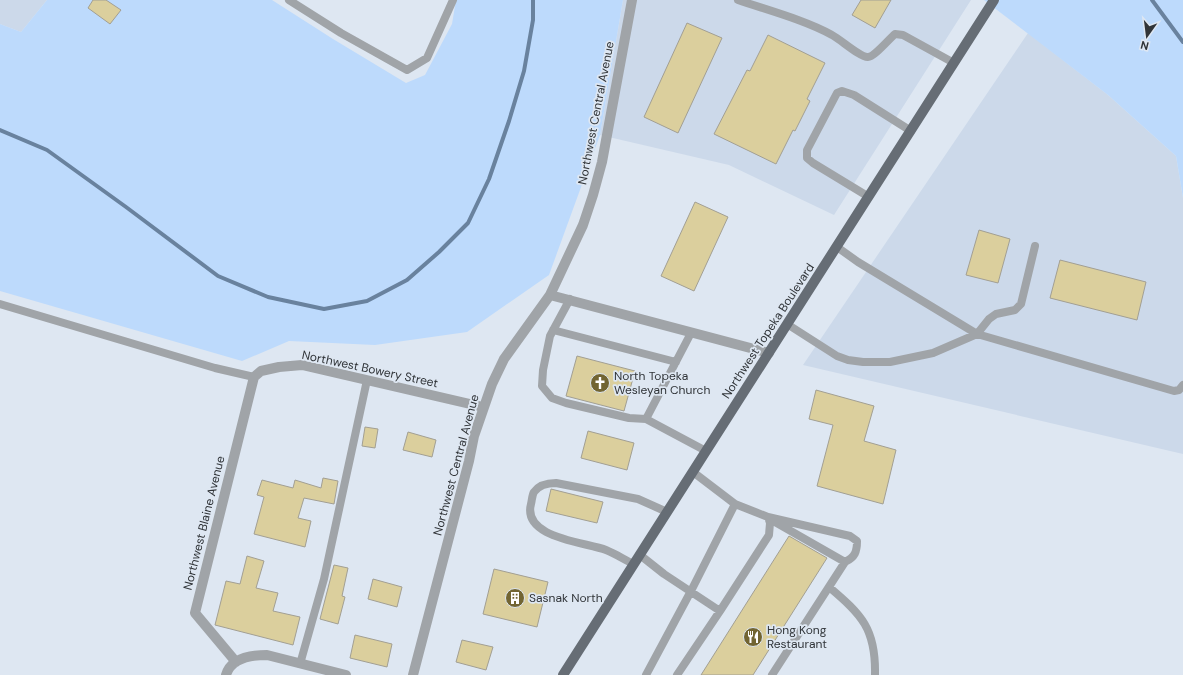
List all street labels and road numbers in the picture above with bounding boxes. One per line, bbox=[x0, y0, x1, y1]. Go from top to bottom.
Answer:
street label: Northwest Central Avenue bbox=[574, 40, 618, 186]
street label: Northwest Topeka Boulevard bbox=[718, 260, 818, 402]
street label: Northwest Bowery Street bbox=[300, 347, 440, 391]
street label: Northwest Central Avenue bbox=[429, 392, 483, 537]
street label: Northwest Blaine Avenue bbox=[180, 454, 228, 592]

